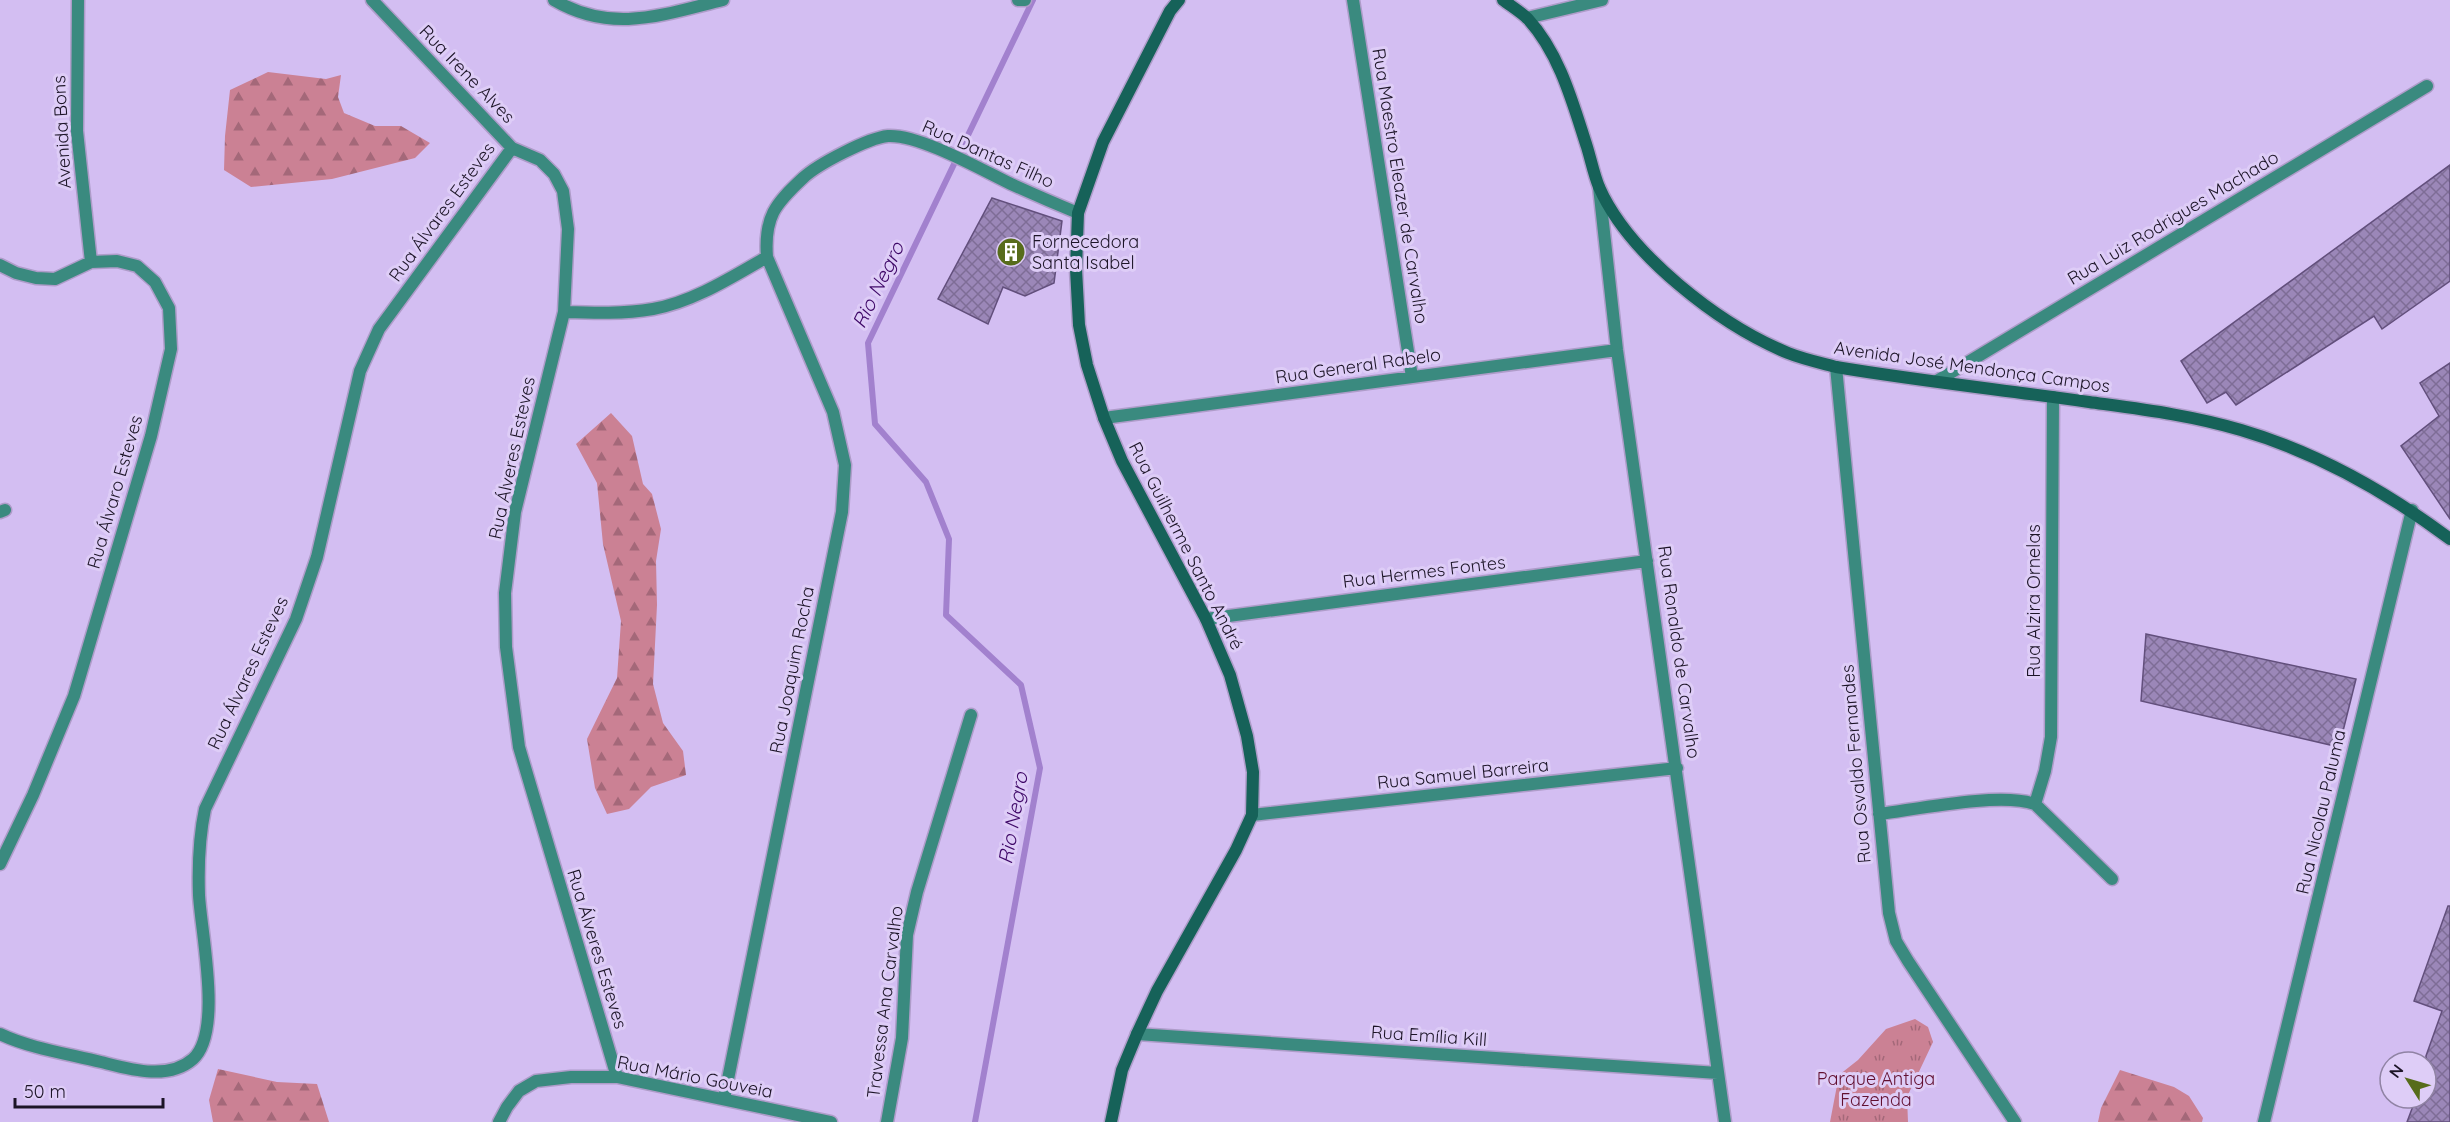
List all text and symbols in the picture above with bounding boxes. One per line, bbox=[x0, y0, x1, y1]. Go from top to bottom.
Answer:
street label: Rua Irene Alves bbox=[415, 20, 520, 128]
street label: Rua Maestro Eleazer de Carvalho bbox=[1367, 46, 1434, 325]
street label: Avenida Bons bbox=[47, 75, 76, 189]
street label: Rua Dantas Filho bbox=[919, 114, 1058, 193]
street label: Rua Álvares Esteves bbox=[383, 138, 500, 286]
street label: Rua Luiz Rodrigues Machado bbox=[2063, 145, 2283, 290]
place label: Fornecedora Santa Isabel bbox=[1032, 230, 1139, 274]
building icon: Fornecedora Santa Isabel bbox=[995, 236, 1027, 268]
water label: Rio Negro bbox=[846, 237, 910, 332]
street label: Avenida José Mendonça Campos bbox=[1833, 336, 2112, 397]
street label: Rua General Rabelo bbox=[1274, 343, 1442, 389]
street label: Rua Álveres Esteves bbox=[483, 374, 540, 541]
street label: Rua Álvaro Esteves bbox=[82, 412, 147, 571]
street label: Rua Guilherme Santo André bbox=[1124, 438, 1249, 654]
street label: Rua Alzira Ornelas bbox=[2022, 524, 2045, 678]
street label: Rua Ronaldo de Carvalho bbox=[1653, 544, 1706, 760]
street label: Rua Hermes Fontes bbox=[1341, 550, 1507, 593]
street label: Rua Joaquim Rocha bbox=[764, 584, 819, 755]
street label: Rua Álvares Esteves bbox=[202, 592, 293, 753]
street label: Rua Osvaldo Fernandes bbox=[1835, 664, 1876, 864]
street label: Rua Nicolau Paluma bbox=[2290, 727, 2351, 896]
street label: Rua Samuel Barreira bbox=[1376, 753, 1550, 794]
water label: Rio Negro bbox=[992, 769, 1033, 866]
street label: Rua Álveres Esteves bbox=[562, 866, 633, 1031]
street label: Travessa Ana Carvalho bbox=[861, 904, 908, 1099]
street label: Rua Emília Kill bbox=[1370, 1020, 1488, 1051]
street label: Rua Mário Gouveia bbox=[615, 1050, 775, 1103]
north arrow bbox=[2378, 1050, 2438, 1110]
text: N bbox=[2384, 1060, 2408, 1082]
park label: Parque Antiga Fazenda bbox=[1817, 1067, 1935, 1111]
scale bar bbox=[15, 1071, 164, 1109]
text: 50 m bbox=[24, 1080, 66, 1103]

